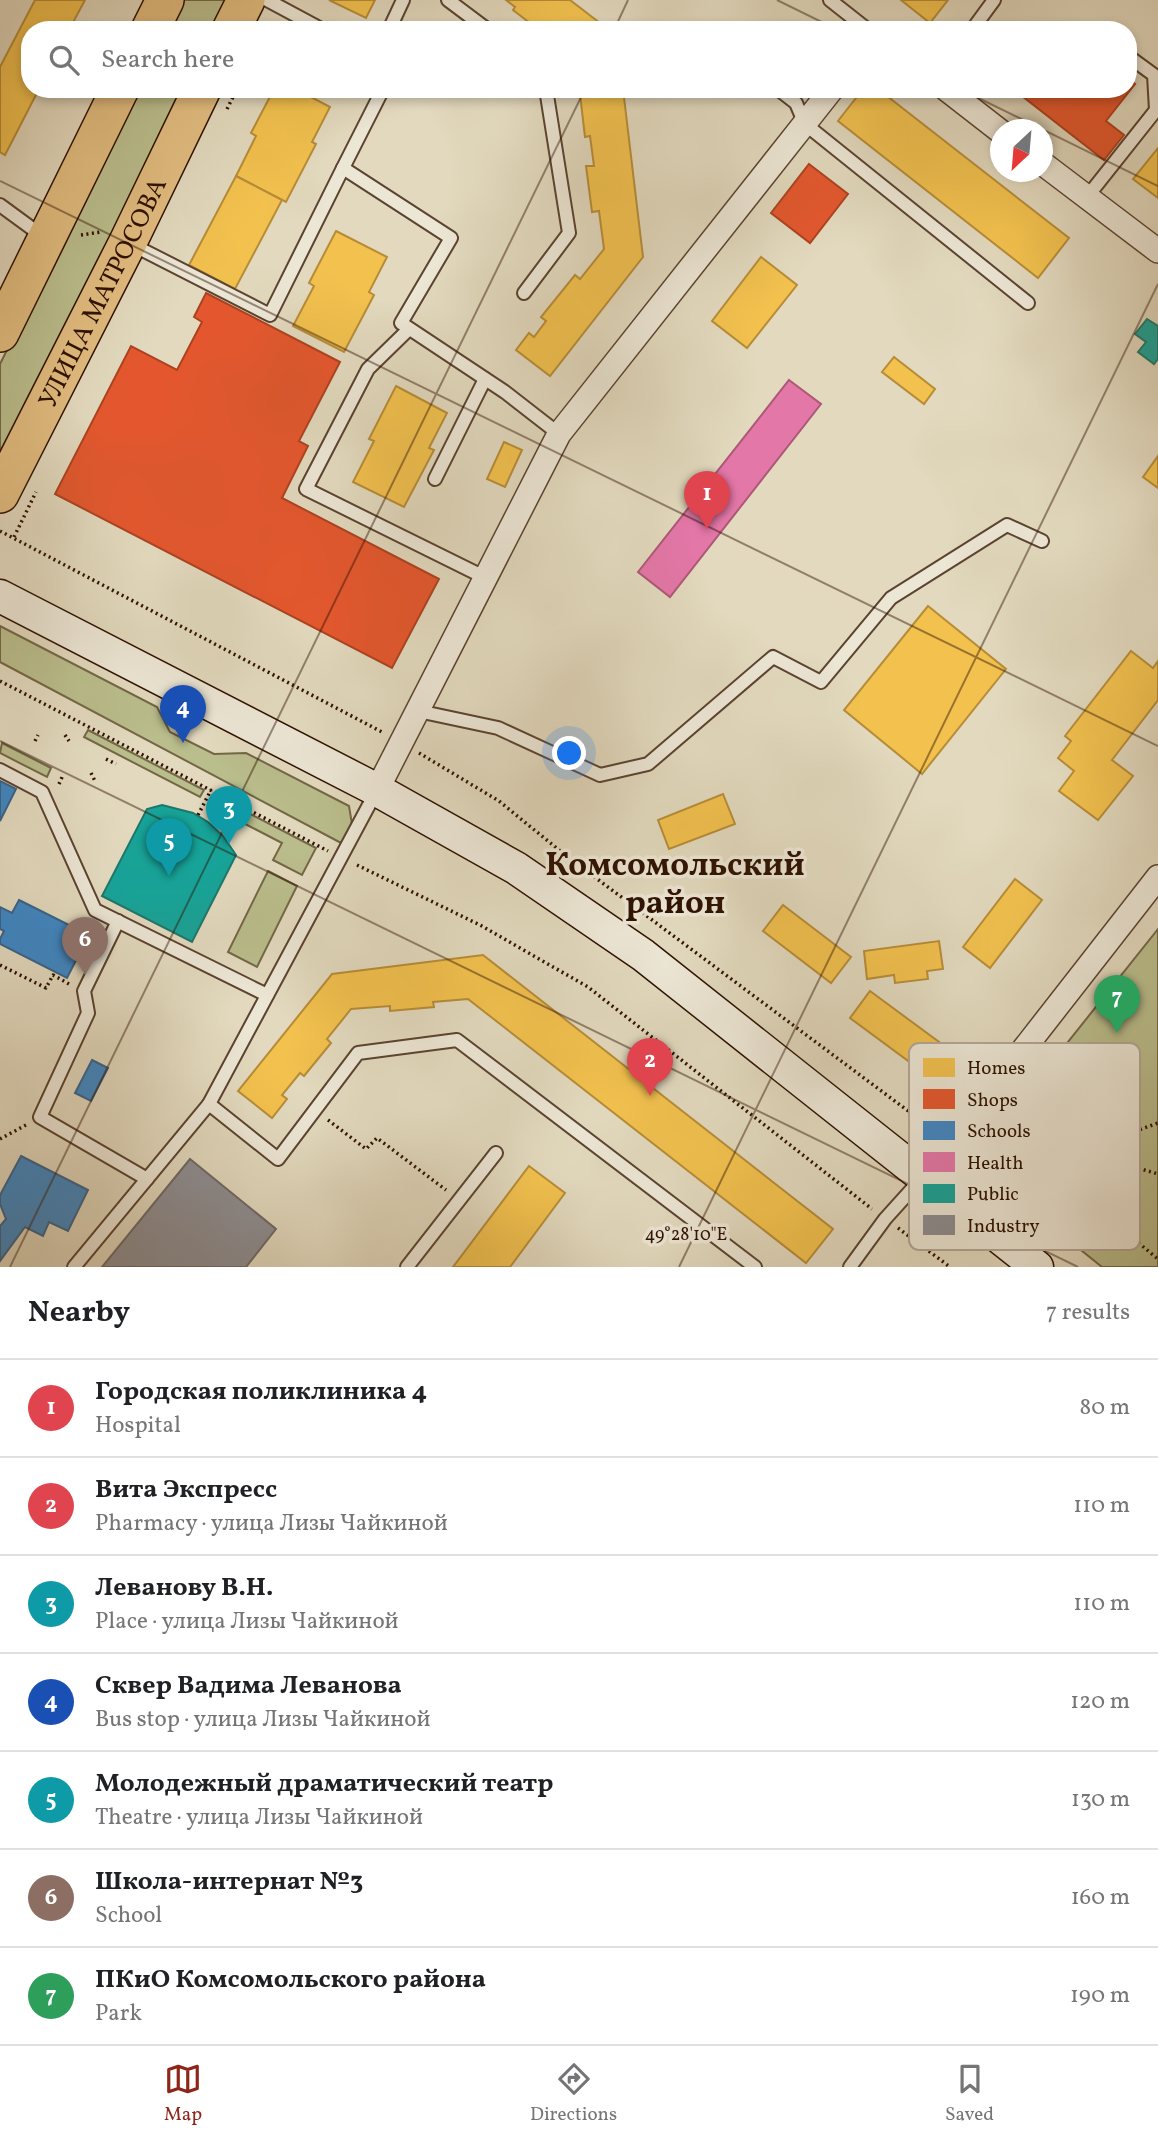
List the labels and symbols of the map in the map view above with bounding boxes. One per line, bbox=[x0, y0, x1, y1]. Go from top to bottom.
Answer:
north arrow bbox=[990, 119, 1053, 182]
street label: УЛИЦА МАТРОСОВА bbox=[31, 172, 177, 415]
pin: 1 bbox=[684, 471, 730, 529]
pin: 4 bbox=[160, 685, 206, 743]
your location bbox=[552, 736, 586, 770]
pin: 3 bbox=[206, 786, 252, 844]
pin: 5 bbox=[146, 818, 192, 876]
district label: Комсомольский район bbox=[545, 844, 805, 928]
pin: 6 bbox=[62, 917, 108, 975]
pin: 7 bbox=[1094, 975, 1140, 1033]
pin: 2 bbox=[627, 1038, 673, 1096]
legend bbox=[909, 1043, 1140, 1250]
text: Homes bbox=[967, 1056, 1025, 1082]
text: Shops bbox=[967, 1088, 1018, 1114]
text: Schools bbox=[967, 1119, 1031, 1145]
text: Health bbox=[967, 1151, 1023, 1177]
text: Public bbox=[967, 1182, 1019, 1208]
text: Industry bbox=[967, 1214, 1040, 1240]
text: 49°28'10"E bbox=[645, 1223, 727, 1248]

